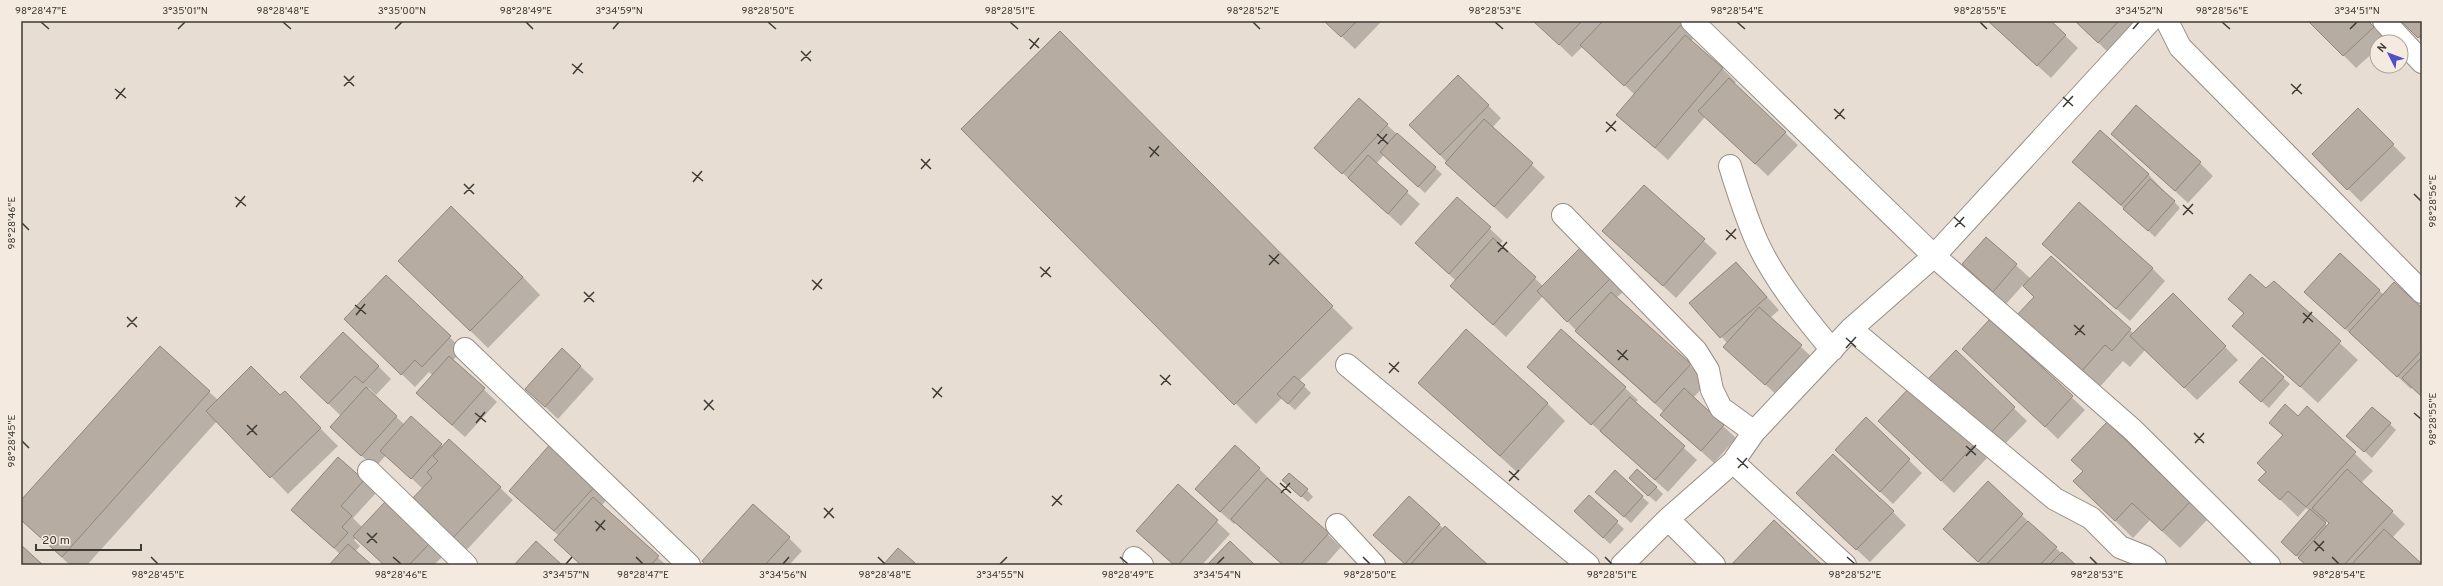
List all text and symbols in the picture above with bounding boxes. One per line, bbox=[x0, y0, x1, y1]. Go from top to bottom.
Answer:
text: 98°28'47"E bbox=[15, 5, 67, 18]
text: 3°35'01"N bbox=[162, 5, 208, 18]
text: 98°28'48"E bbox=[257, 5, 309, 18]
text: 3°35'00"N bbox=[378, 5, 426, 18]
text: 98°28'49"E bbox=[500, 5, 552, 18]
text: 3°34'59"N bbox=[595, 5, 643, 18]
text: 98°28'50"E bbox=[741, 5, 795, 18]
text: 98°28'51"E bbox=[985, 5, 1035, 18]
text: 98°28'52"E bbox=[1227, 5, 1279, 18]
text: 98°28'53"E bbox=[1469, 5, 1521, 18]
text: 98°28'54"E bbox=[1710, 5, 1764, 18]
text: 98°28'55"E bbox=[1954, 5, 2006, 18]
text: 3°34'52"N bbox=[2115, 5, 2163, 18]
text: 98°28'56"E bbox=[2196, 5, 2248, 18]
text: 3°34'51"N bbox=[2334, 5, 2380, 18]
north arrow bbox=[2369, 34, 2409, 74]
text: N bbox=[2374, 40, 2390, 56]
text: 98°28'56"E bbox=[2427, 175, 2440, 227]
text: 98°28'46"E bbox=[6, 197, 19, 249]
text: 98°28'55"E bbox=[2427, 393, 2440, 445]
text: 98°28'45"E bbox=[6, 415, 19, 467]
scale bar bbox=[36, 526, 141, 552]
text: 20 m bbox=[42, 533, 70, 549]
text: 98°28'45"E bbox=[132, 569, 184, 582]
text: 98°28'46"E bbox=[375, 569, 427, 582]
text: 3°34'57"N bbox=[543, 569, 589, 582]
text: 98°28'47"E bbox=[617, 569, 669, 582]
text: 3°34'56"N bbox=[759, 569, 807, 582]
text: 98°28'48"E bbox=[859, 569, 911, 582]
text: 3°34'55"N bbox=[976, 569, 1024, 582]
text: 98°28'49"E bbox=[1102, 569, 1154, 582]
text: 3°34'54"N bbox=[1193, 569, 1241, 582]
text: 98°28'50"E bbox=[1343, 569, 1397, 582]
text: 98°28'51"E bbox=[1587, 569, 1637, 582]
text: 98°28'52"E bbox=[1829, 569, 1881, 582]
text: 98°28'53"E bbox=[2071, 569, 2123, 582]
text: 98°28'54"E bbox=[2312, 569, 2366, 582]

